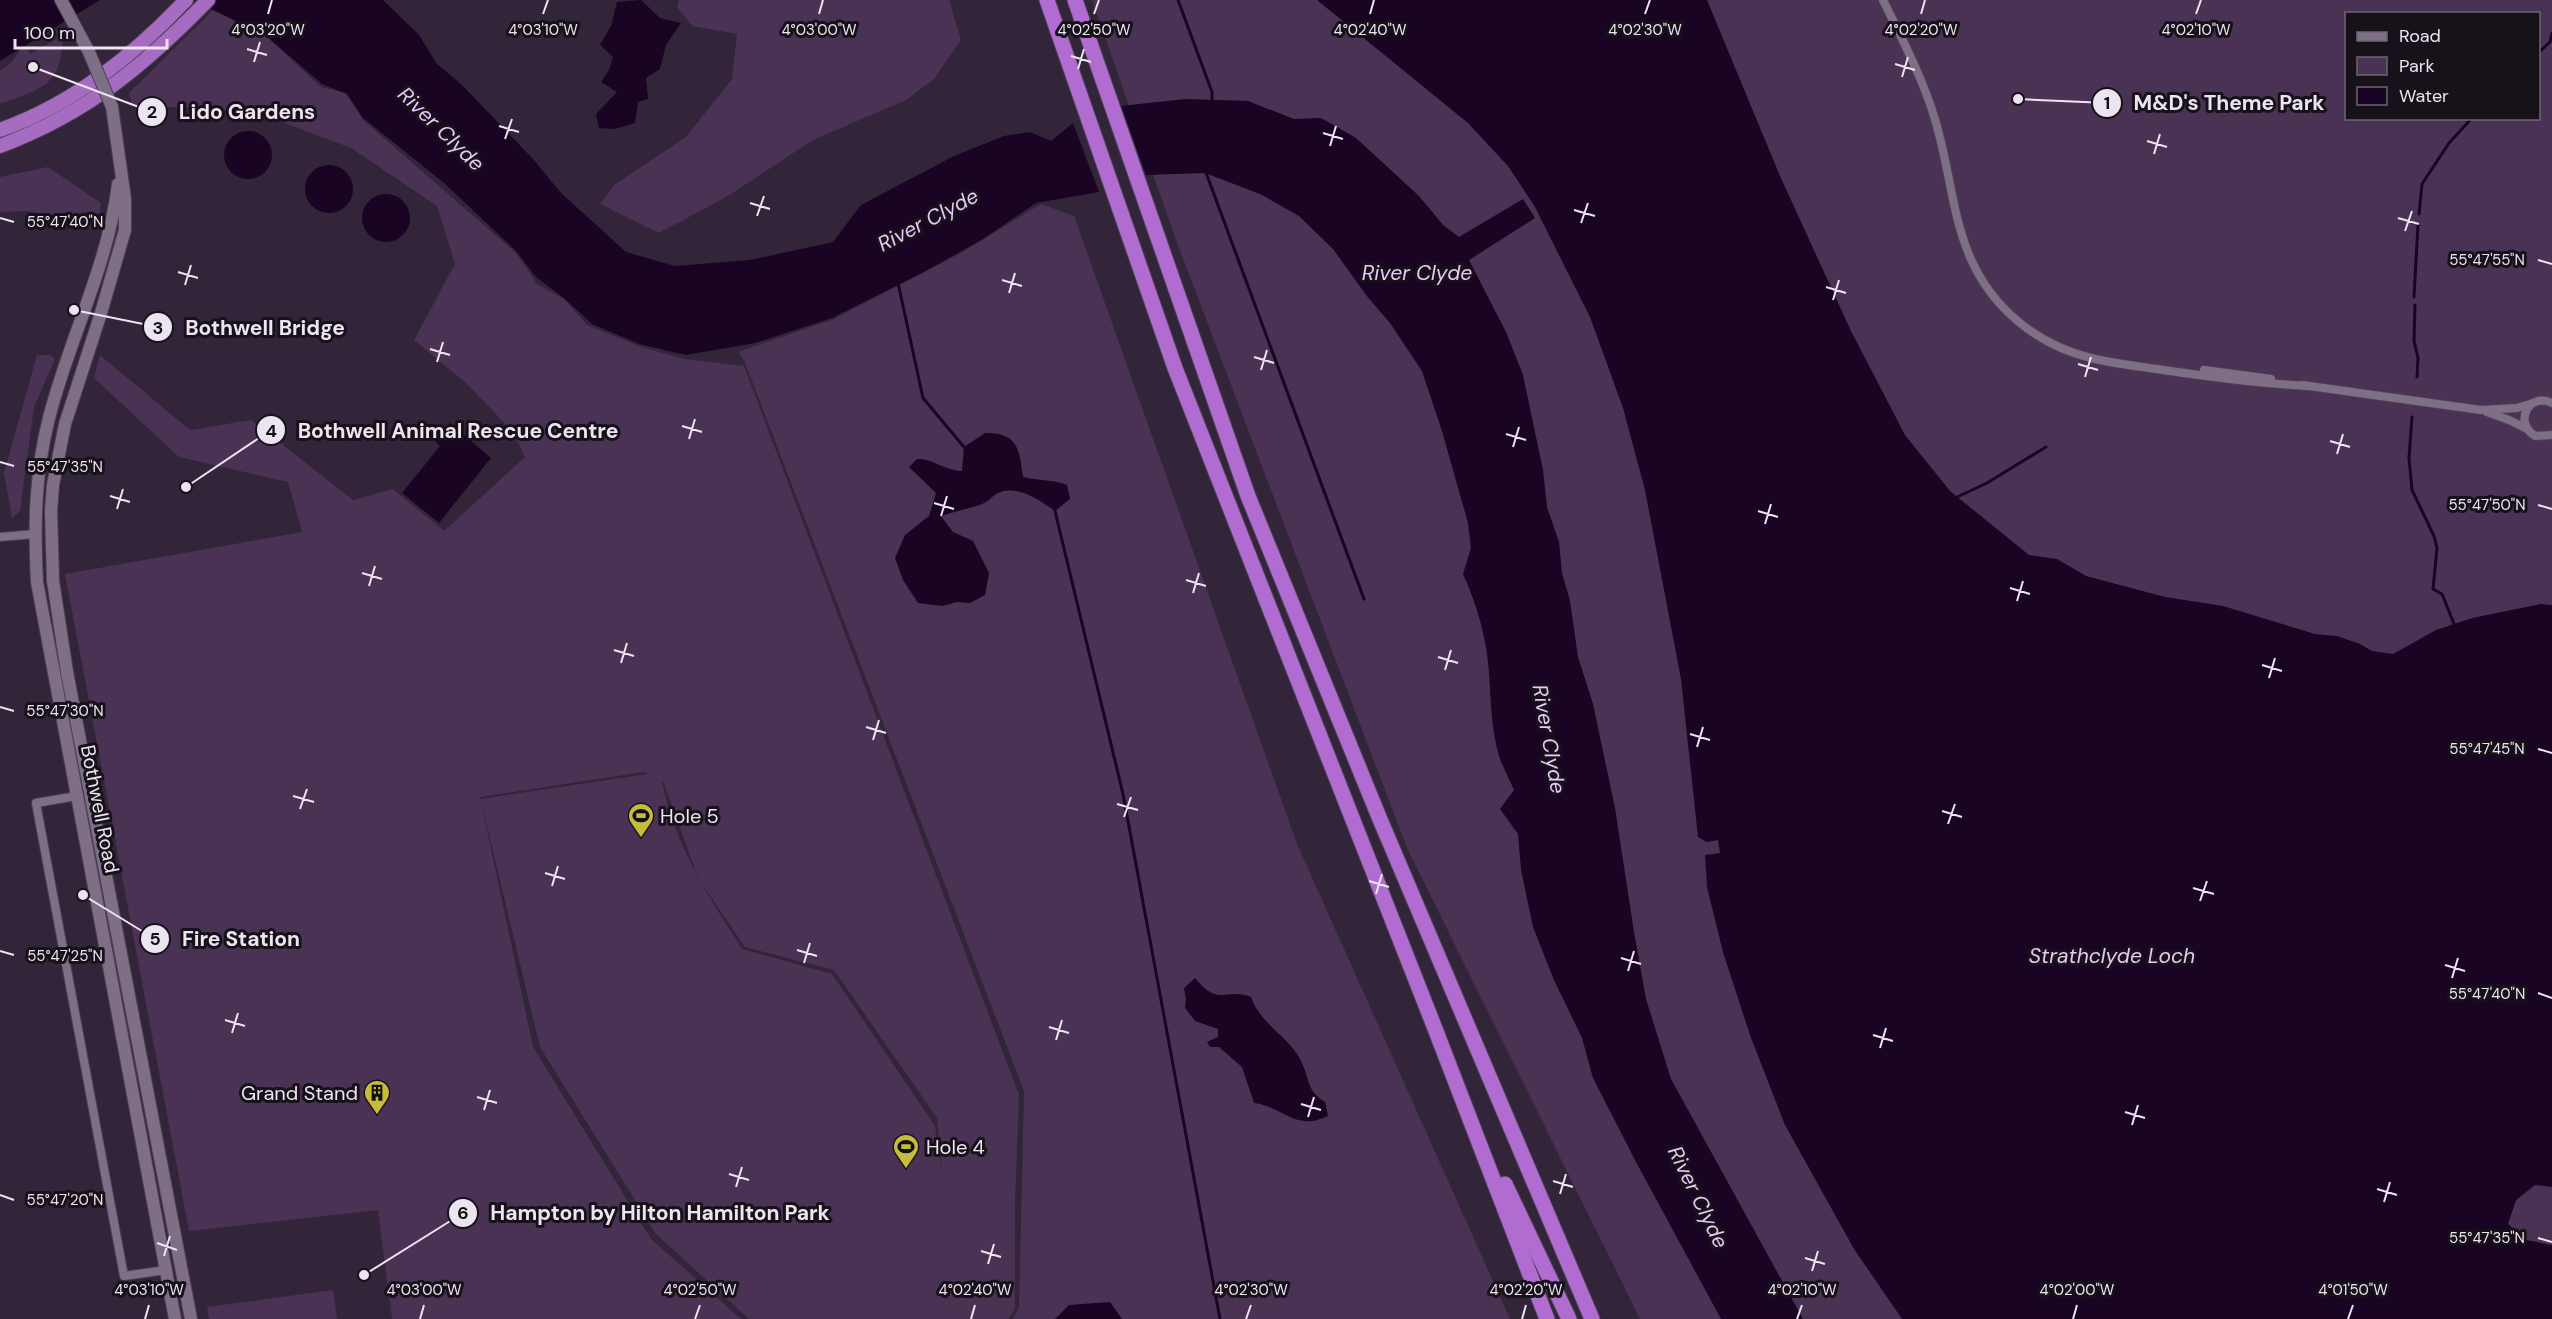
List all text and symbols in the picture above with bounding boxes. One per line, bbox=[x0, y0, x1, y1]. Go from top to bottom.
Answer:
scale bar bbox=[15, 12, 166, 50]
legend bbox=[2345, 12, 2540, 120]
text: 4°03'20"W bbox=[231, 20, 305, 40]
text: 4°03'10"W bbox=[508, 20, 578, 40]
text: 4°03'00"W bbox=[781, 20, 857, 40]
text: 4°02'50"W bbox=[1057, 20, 1131, 40]
text: 4°02'40"W bbox=[1334, 20, 1407, 40]
text: 4°02'30"W bbox=[1608, 20, 1682, 40]
text: 4°02'20"W bbox=[1884, 20, 1958, 40]
text: 4°02'10"W bbox=[2161, 20, 2231, 40]
text: 100 m bbox=[24, 21, 75, 45]
text: Road bbox=[2399, 24, 2441, 48]
text: Park bbox=[2399, 54, 2435, 78]
water label: River Clyde bbox=[392, 81, 490, 177]
callout: M&D's Theme Park bbox=[2092, 84, 2337, 123]
text: Water bbox=[2399, 84, 2449, 108]
text: M&D's Theme Park bbox=[2134, 89, 2324, 117]
text: 1 bbox=[2104, 91, 2110, 115]
callout: Lido Gardens bbox=[137, 92, 327, 131]
text: Lido Gardens bbox=[179, 98, 315, 126]
text: 2 bbox=[147, 100, 157, 124]
water label: River Clyde bbox=[873, 182, 983, 258]
text: 55°47'40"N bbox=[27, 212, 103, 232]
text: 55°47'55"N bbox=[2449, 250, 2525, 270]
water label: River Clyde bbox=[1362, 259, 1472, 287]
callout: Bothwell Bridge bbox=[143, 308, 356, 347]
text: Bothwell Bridge bbox=[185, 314, 345, 342]
text: 3 bbox=[153, 316, 163, 340]
callout: Bothwell Animal Rescue Centre bbox=[256, 411, 631, 450]
text: Bothwell Animal Rescue Centre bbox=[298, 417, 618, 445]
text: 4 bbox=[265, 419, 277, 443]
text: 55°47'35"N bbox=[27, 457, 103, 477]
text: 55°47'50"N bbox=[2448, 495, 2526, 515]
water label: River Clyde bbox=[1526, 682, 1572, 796]
text: 55°47'30"N bbox=[26, 701, 104, 721]
text: 55°47'45"N bbox=[2449, 739, 2525, 759]
street label: Bothwell Road bbox=[75, 743, 125, 875]
sports icon: Hole 5 bbox=[626, 801, 656, 839]
place label: Hole 5 bbox=[660, 803, 719, 829]
callout: Fire Station bbox=[140, 919, 312, 958]
text: Fire Station bbox=[182, 925, 300, 953]
text: 5 bbox=[149, 927, 161, 951]
water label: Strathclyde Loch bbox=[2029, 942, 2195, 970]
text: 55°47'25"N bbox=[27, 946, 103, 966]
text: 55°47'40"N bbox=[2449, 984, 2525, 1004]
building icon: Grand Stand bbox=[362, 1078, 392, 1116]
place label: Grand Stand bbox=[241, 1080, 358, 1106]
sports icon: Hole 4 bbox=[891, 1132, 921, 1170]
place label: Hole 4 bbox=[926, 1134, 985, 1160]
water label: River Clyde bbox=[1661, 1141, 1735, 1253]
text: 55°47'20"N bbox=[27, 1190, 103, 1210]
callout: Hampton by Hilton Hamilton Park bbox=[448, 1193, 841, 1232]
text: Hampton by Hilton Hamilton Park bbox=[490, 1199, 830, 1227]
text: 6 bbox=[457, 1201, 469, 1225]
text: 55°47'35"N bbox=[2449, 1228, 2525, 1248]
text: 4°03'10"W bbox=[114, 1280, 184, 1300]
text: 4°03'00"W bbox=[386, 1280, 462, 1300]
text: 4°02'50"W bbox=[663, 1280, 737, 1300]
text: 4°02'40"W bbox=[939, 1280, 1012, 1300]
text: 4°02'30"W bbox=[1214, 1280, 1288, 1300]
text: 4°02'20"W bbox=[1489, 1280, 1563, 1300]
text: 4°02'10"W bbox=[1767, 1280, 1837, 1300]
text: 4°02'00"W bbox=[2040, 1280, 2115, 1300]
text: 4°01'50"W bbox=[2318, 1280, 2388, 1300]

